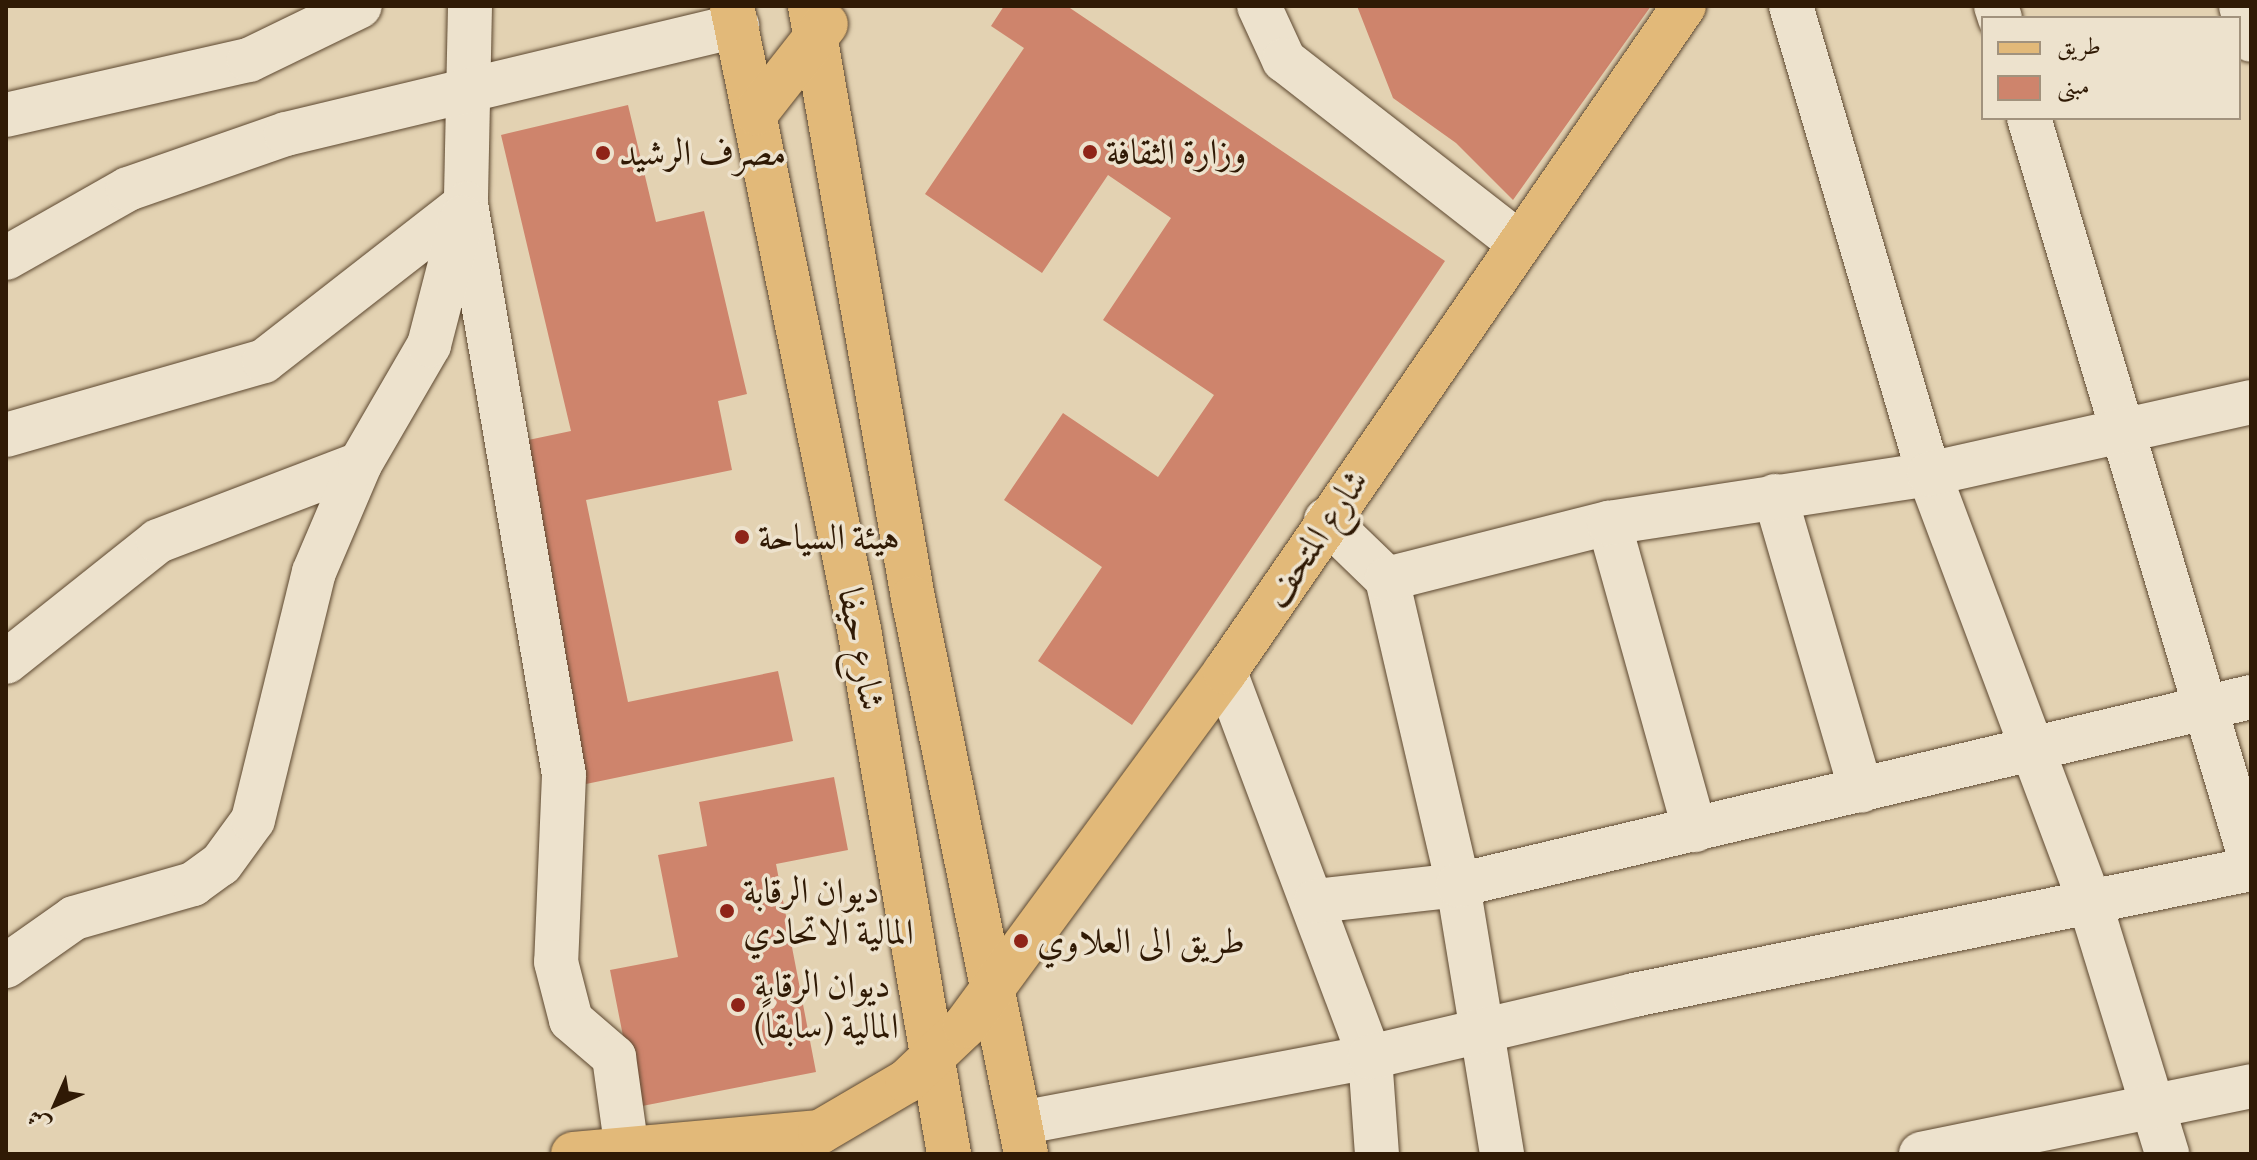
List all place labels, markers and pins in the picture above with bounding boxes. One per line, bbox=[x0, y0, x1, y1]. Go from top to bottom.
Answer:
place label: وزارة الثقافة bbox=[1106, 130, 1246, 174]
place label: مصرف الرشيد bbox=[619, 131, 786, 175]
marker: وزارة الثقافة bbox=[1081, 143, 1099, 161]
marker: مصرف الرشيد bbox=[594, 144, 612, 162]
place label: هيئة السياحة bbox=[758, 515, 900, 559]
marker: هيئة السياحة bbox=[733, 528, 751, 546]
place label: ديوان الرقابة المالية الاتحادي bbox=[743, 868, 914, 953]
marker: ديوان الرقابة المالية الاتحادي bbox=[718, 902, 736, 920]
place label: طريق الى العلاوي bbox=[1037, 919, 1245, 963]
marker: طريق الى العلاوي bbox=[1012, 932, 1030, 950]
place label: ديوان الرقابة المالية (سابقاً) bbox=[754, 962, 899, 1047]
marker: ديوان الرقابة المالية (سابقاً) bbox=[729, 996, 747, 1014]

